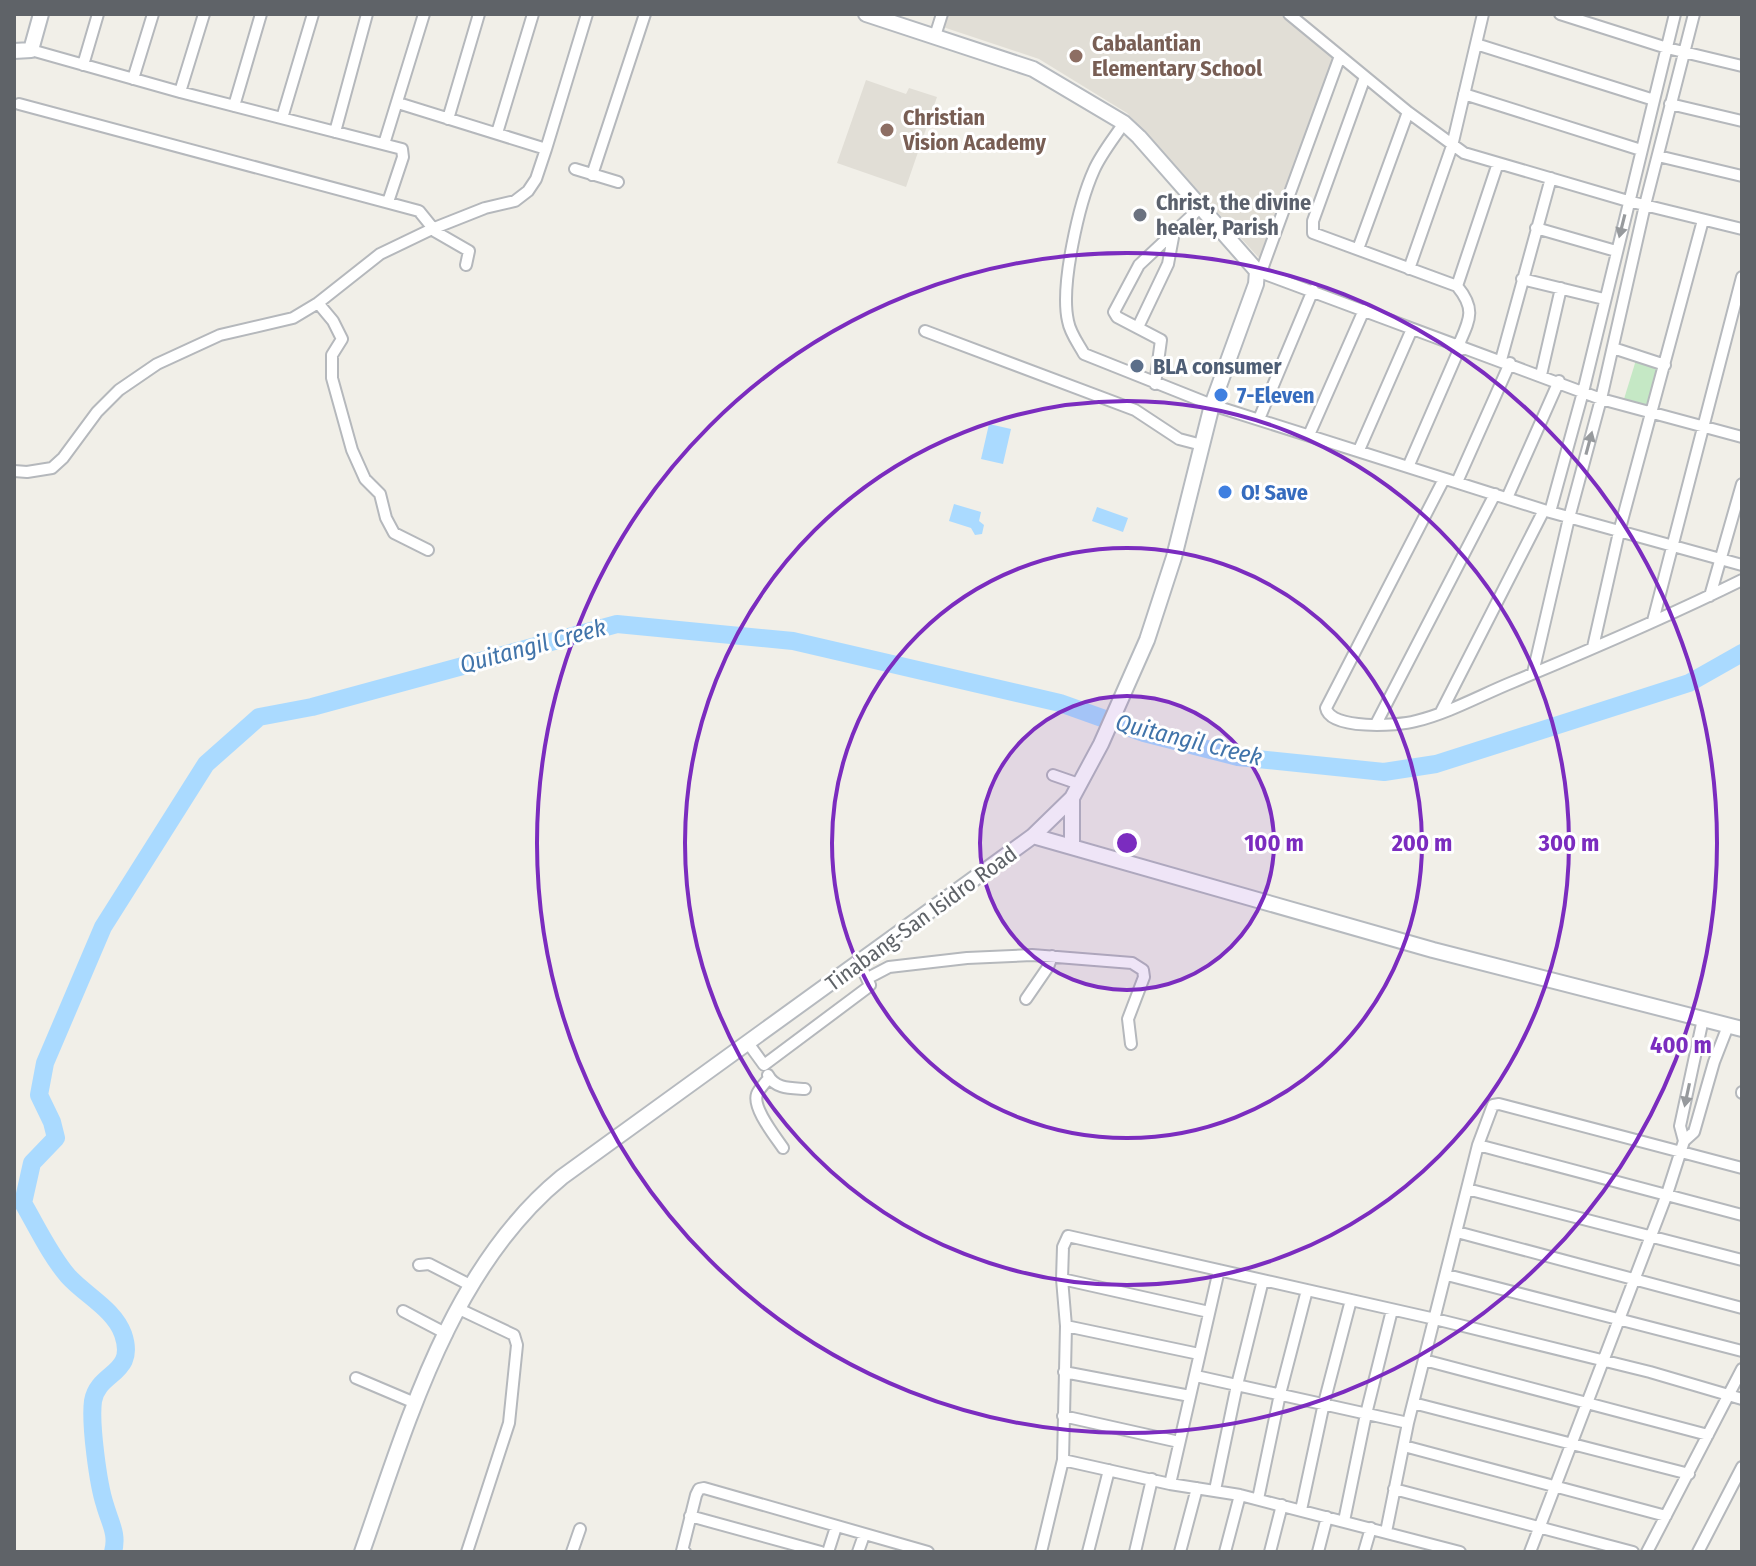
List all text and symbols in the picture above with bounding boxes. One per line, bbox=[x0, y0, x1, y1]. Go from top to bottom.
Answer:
place label: Cabalantian Elementary School bbox=[1092, 30, 1263, 82]
marker: Cabalantian Elementary School bbox=[1067, 47, 1085, 65]
place label: Christian Vision Academy bbox=[902, 104, 1046, 156]
marker: Christian Vision Academy bbox=[878, 121, 896, 139]
place label: Christ, the divine healer, Parish bbox=[1156, 189, 1311, 241]
marker: Christ, the divine healer, Parish bbox=[1131, 206, 1149, 224]
one-way arrow bbox=[1616, 213, 1628, 238]
place label: BLA consumer bbox=[1153, 353, 1282, 380]
marker: BLA consumer bbox=[1128, 357, 1146, 375]
place label: 7-Eleven bbox=[1237, 382, 1315, 409]
marker: 7-Eleven bbox=[1212, 386, 1230, 404]
one-way arrow bbox=[1583, 430, 1596, 454]
place label: O! Save bbox=[1241, 479, 1308, 506]
marker: O! Save bbox=[1216, 483, 1234, 501]
water label: Quitangil Creek bbox=[457, 613, 609, 679]
water label: Quitangil Creek bbox=[1113, 708, 1265, 772]
centre of rings bbox=[1113, 829, 1141, 857]
text: 100 m bbox=[1244, 829, 1304, 857]
text: 200 m bbox=[1391, 829, 1452, 857]
text: 300 m bbox=[1538, 829, 1599, 857]
street label: Tinabang-San Isidro Road bbox=[820, 840, 1022, 997]
text: 400 m bbox=[1650, 1031, 1712, 1059]
one-way arrow bbox=[1680, 1083, 1693, 1108]

